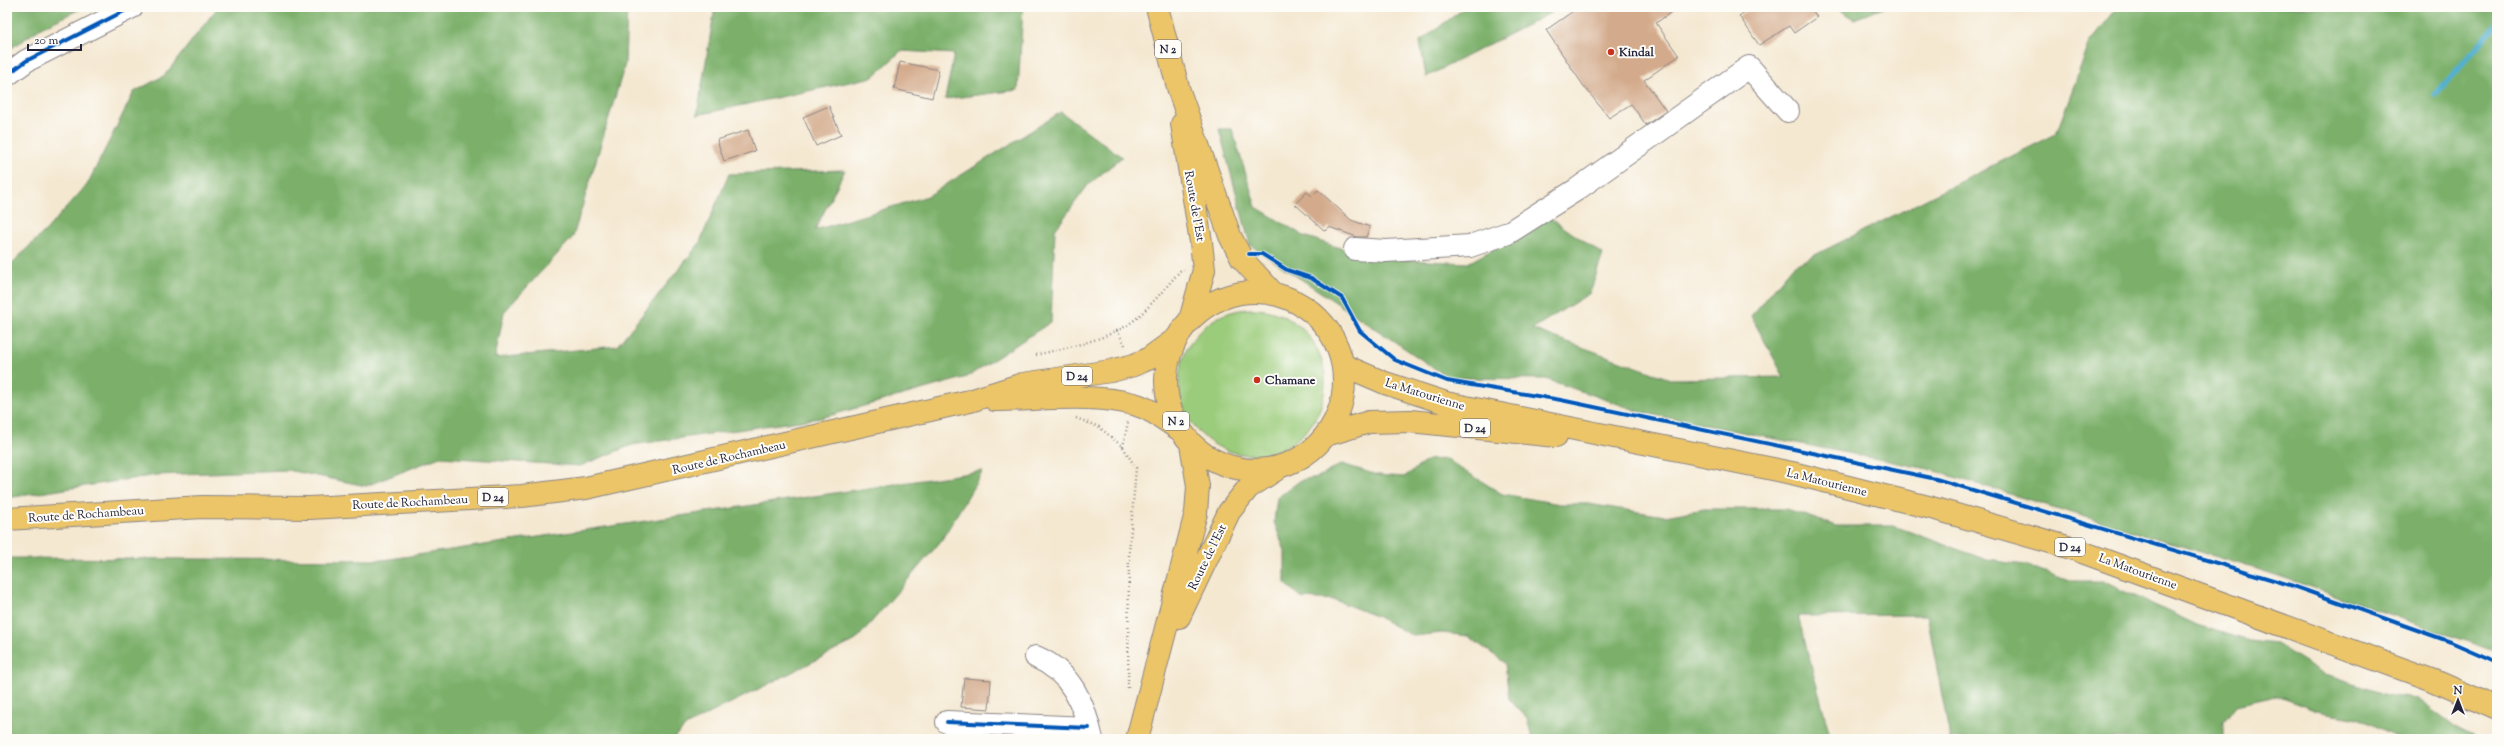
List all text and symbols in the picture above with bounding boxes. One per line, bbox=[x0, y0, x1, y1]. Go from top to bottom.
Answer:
scale bar bbox=[28, 26, 81, 52]
text: 20 m bbox=[34, 32, 59, 50]
road number: N 2 bbox=[1155, 40, 1181, 58]
place label: Kindal bbox=[1618, 44, 1654, 62]
marker: Kindal bbox=[1606, 47, 1616, 57]
street label: Route de l'Est bbox=[1179, 170, 1209, 243]
road number: D 24 bbox=[1062, 367, 1092, 385]
place label: Chamane bbox=[1265, 372, 1316, 390]
street label: La Matourienne bbox=[1383, 374, 1467, 416]
marker: Chamane bbox=[1252, 375, 1262, 385]
road number: N 2 bbox=[1163, 412, 1189, 430]
road number: D 24 bbox=[1460, 419, 1490, 437]
street label: Route de Rochambeau bbox=[671, 436, 788, 480]
street label: La Matourienne bbox=[1785, 464, 1869, 502]
road number: D 24 bbox=[478, 488, 508, 506]
street label: Route de Rochambeau bbox=[352, 491, 468, 515]
street label: Route de Rochambeau bbox=[28, 502, 145, 528]
street label: Route de l'Est bbox=[1184, 521, 1232, 593]
road number: D 24 bbox=[2055, 538, 2085, 556]
street label: La Matourienne bbox=[2096, 549, 2180, 595]
north arrow bbox=[2438, 680, 2478, 720]
text: N bbox=[2453, 683, 2463, 699]

